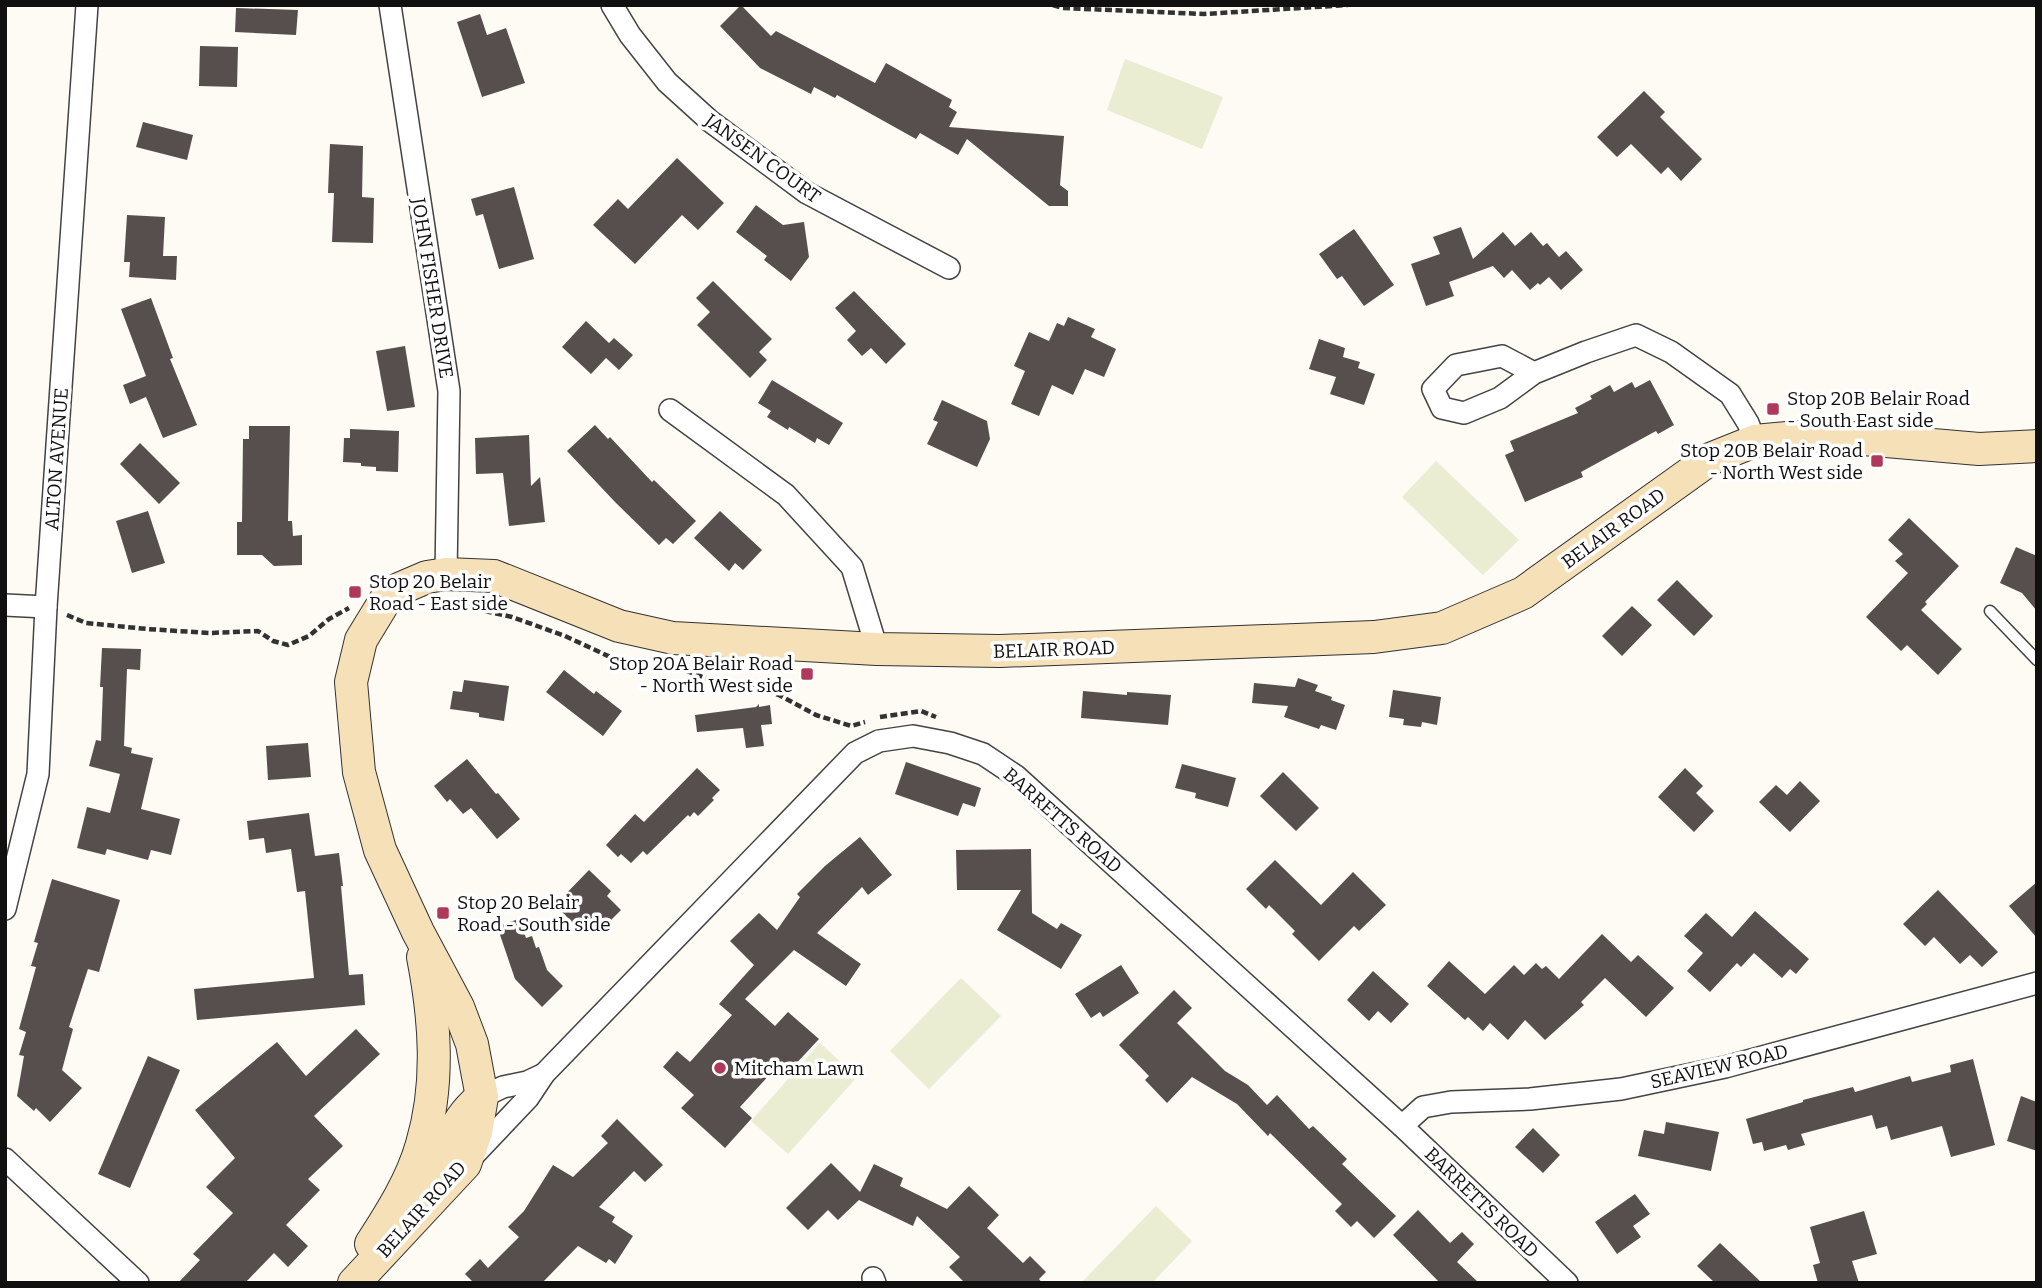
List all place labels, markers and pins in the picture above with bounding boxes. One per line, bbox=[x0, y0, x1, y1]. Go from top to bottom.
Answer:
place label: Stop 20B Belair Road - South East side bbox=[1787, 387, 1970, 432]
marker: Stop 20B Belair Road - South East side bbox=[1765, 401, 1781, 417]
place label: Stop 20B Belair Road - North West side bbox=[1680, 439, 1863, 484]
marker: Stop 20B Belair Road - North West side bbox=[1869, 453, 1885, 469]
place label: Stop 20 Belair Road - East side bbox=[369, 570, 508, 615]
marker: Stop 20 Belair Road - East side bbox=[347, 584, 363, 600]
place label: Stop 20A Belair Road - North West side bbox=[609, 652, 793, 697]
marker: Stop 20A Belair Road - North West side bbox=[799, 666, 815, 682]
place label: Stop 20 Belair Road - South side bbox=[457, 891, 611, 936]
marker: Stop 20 Belair Road - South side bbox=[435, 905, 451, 921]
place label: Mitcham Lawn bbox=[734, 1057, 864, 1080]
marker: Mitcham Lawn bbox=[712, 1060, 728, 1076]

